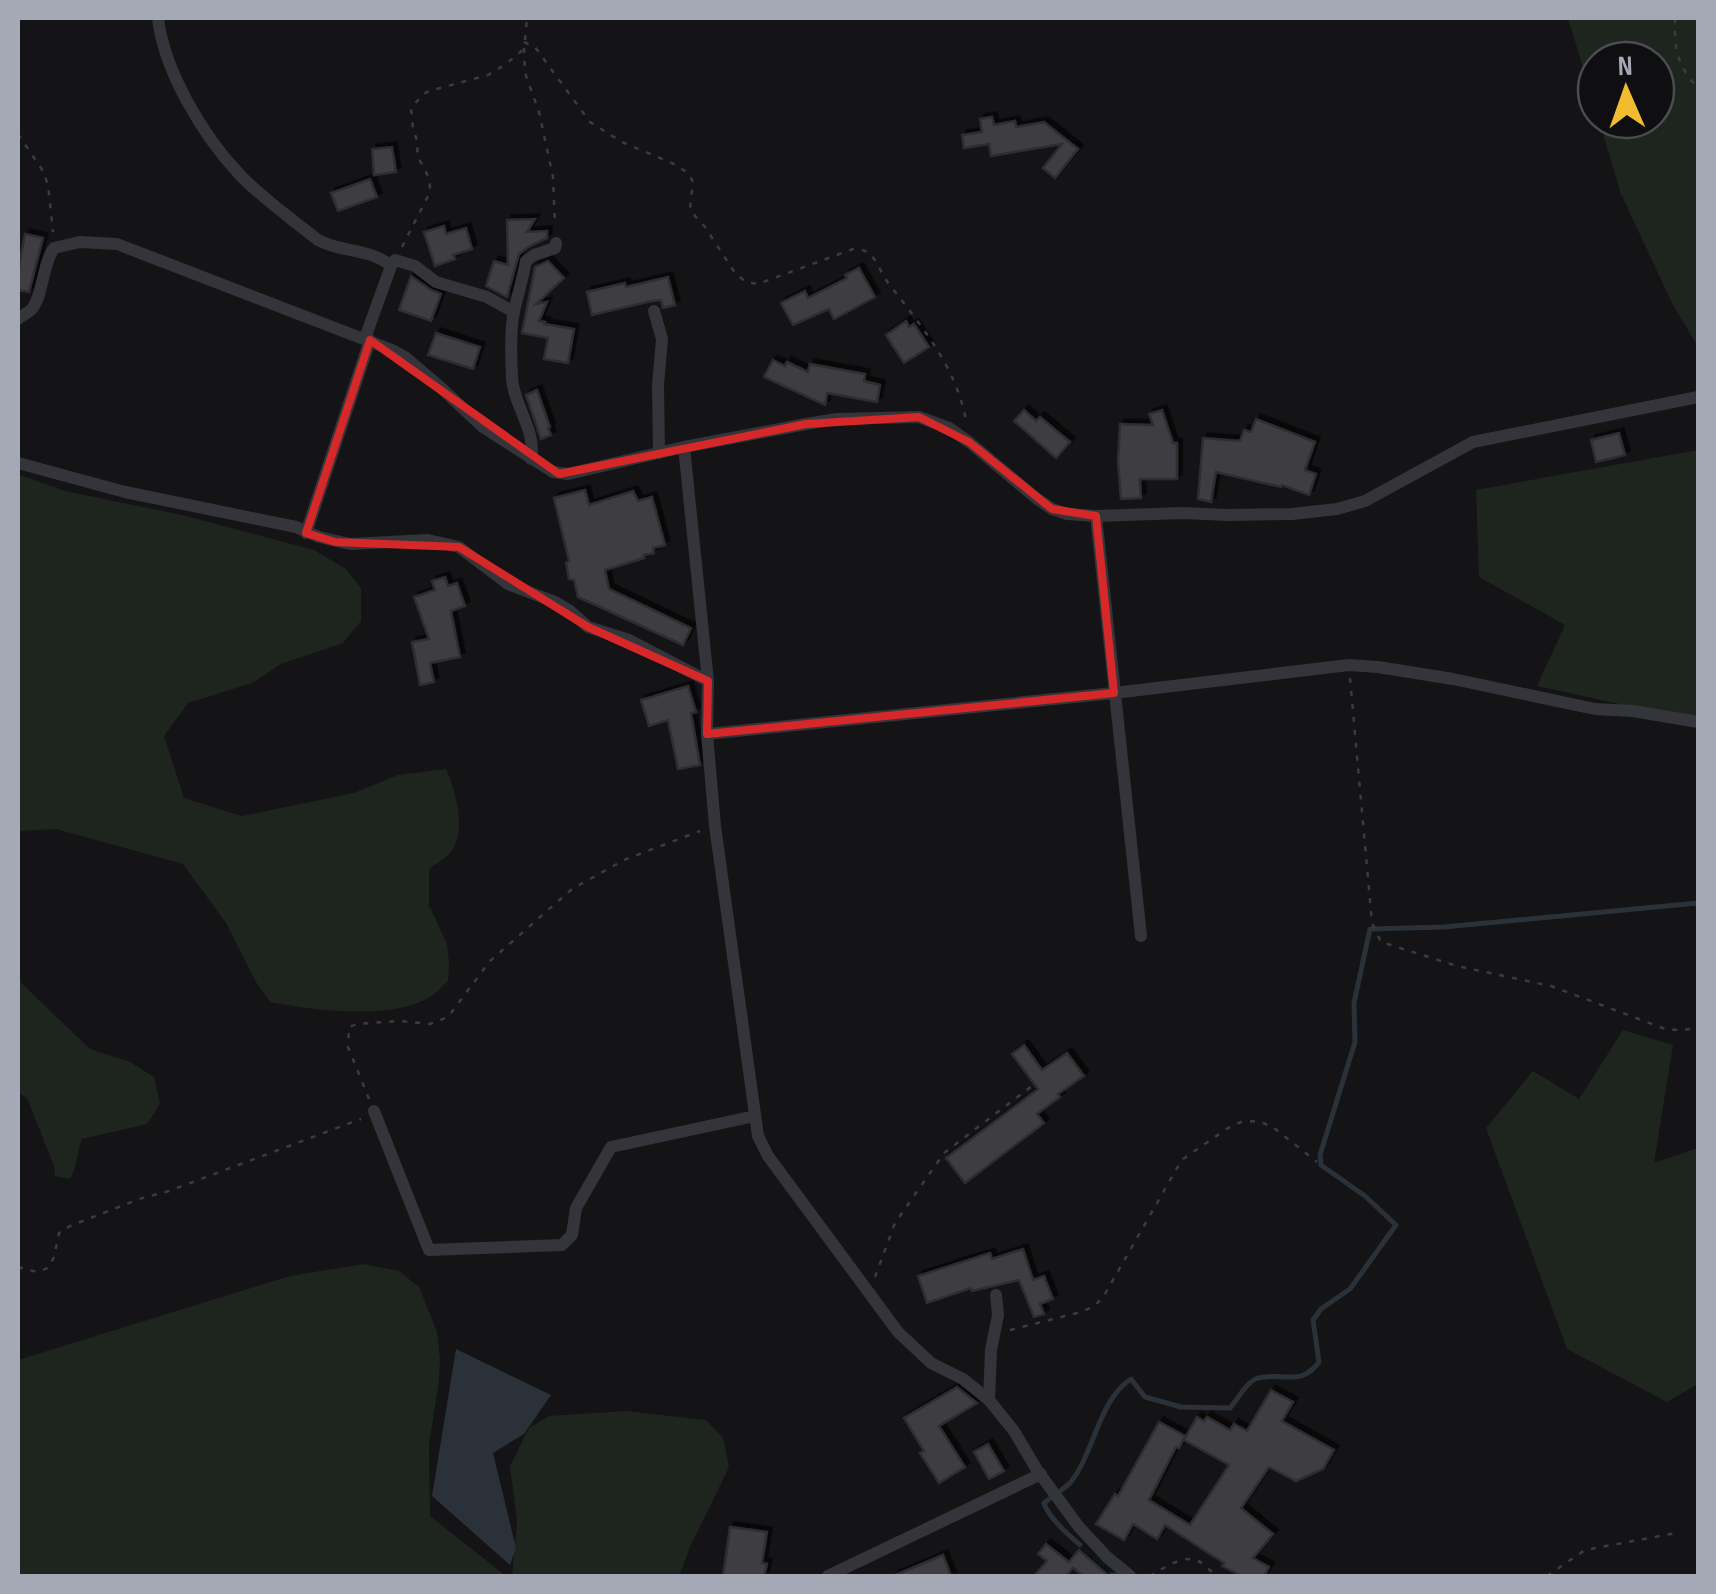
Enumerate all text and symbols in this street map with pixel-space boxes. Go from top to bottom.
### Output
north arrow [1576,40,1676,140]
text: N [1617,50,1633,83]

